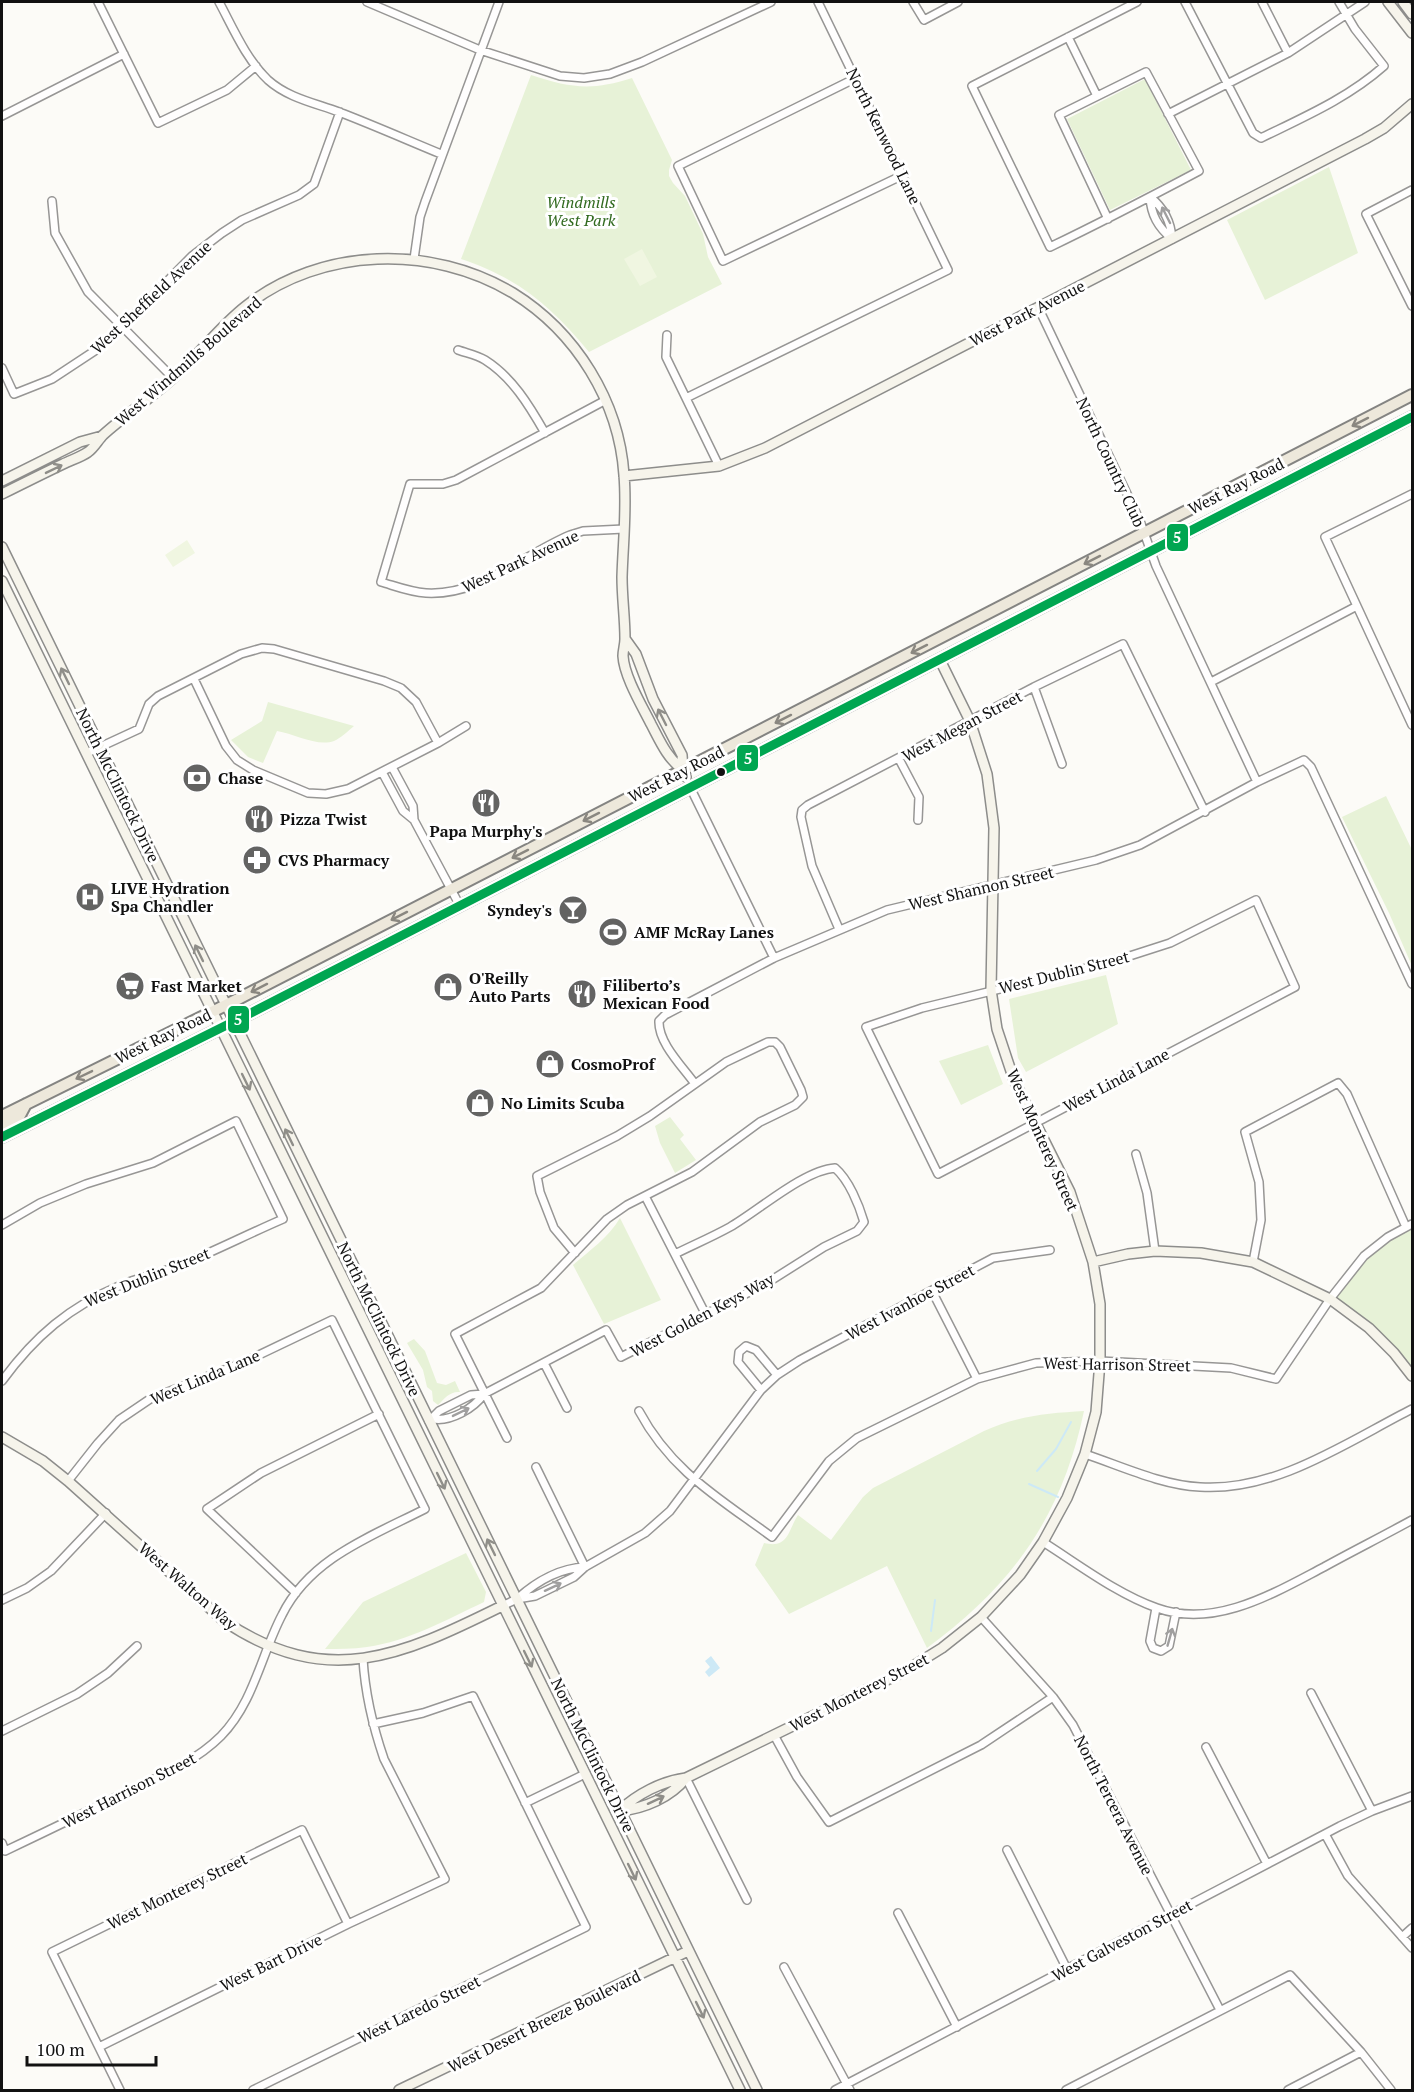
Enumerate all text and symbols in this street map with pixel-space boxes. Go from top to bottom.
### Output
street label: North Kenwood Lane [841,64,927,208]
park label: Windmills West Park [546,191,616,231]
one-way arrow [1160,207,1171,225]
street label: West Sheffield Avenue [86,235,216,359]
street label: West Park Avenue [966,274,1088,352]
street label: West Windmills Boulevard [110,291,266,431]
street label: North Country Club [1071,394,1151,531]
one-way arrow [1352,417,1370,428]
street label: West Ray Road [1184,452,1288,520]
one-way arrow [45,462,63,474]
line badge: 5 [1166,523,1189,552]
street label: West Park Avenue [458,524,582,598]
text: 5 [1172,526,1182,548]
one-way arrow [1084,555,1102,566]
one-way arrow [911,643,928,655]
one-way arrow [58,667,70,685]
street label: West Megan Street [898,685,1026,767]
street label: North McClintock Drive [71,704,165,866]
one-way arrow [656,708,667,726]
one-way arrow [775,713,793,725]
street label: West Ray Road [624,740,728,808]
line badge: 5 [736,744,759,772]
text: 5 [743,747,753,769]
bank icon: Chase [181,762,213,794]
unlabelled marker [715,766,727,778]
place label: Chase [218,767,264,789]
restaurant icon: Papa Murphy's [470,787,502,819]
restaurant icon: Pizza Twist [243,803,275,835]
place label: Pizza Twist [280,808,368,830]
one-way arrow [583,812,601,823]
place label: Papa Murphy's [429,820,543,842]
pharmacy icon: CVS Pharmacy [241,844,273,876]
one-way arrow [512,848,529,860]
place label: CVS Pharmacy [278,849,390,871]
street label: West Shannon Street [906,861,1056,915]
place label: LIVE Hydration Spa Chandler [111,877,230,917]
hospital icon: LIVE Hydration Spa Chandler [74,881,106,913]
bar icon: Syndey's [557,894,589,926]
place label: Syndey's [487,899,552,921]
one-way arrow [391,911,409,922]
sports icon: AMF McRay Lanes [597,916,629,948]
place label: AMF McRay Lanes [634,921,774,943]
one-way arrow [193,944,205,962]
street label: West Dublin Street [996,945,1132,999]
place label: O'Reilly Auto Parts [469,967,550,1007]
supermarket icon: Fast Market [114,970,146,1002]
shop icon: O'Reilly Auto Parts [432,971,464,1003]
place label: Filiberto’s Mexican Food [603,974,710,1014]
place label: Fast Market [151,975,242,997]
restaurant icon: Filiberto’s Mexican Food [566,978,598,1010]
one-way arrow [251,982,269,994]
street label: West Ray Road [111,1003,215,1069]
line badge: 5 [227,1005,250,1034]
text: 5 [233,1008,243,1030]
street label: West Linda Lane [1059,1043,1173,1117]
shop icon: CosmoProf [534,1048,566,1080]
place label: CosmoProf [571,1053,657,1075]
street label: West Monterey Street [1002,1065,1084,1215]
one-way arrow [75,1070,93,1081]
one-way arrow [240,1072,252,1090]
shop icon: No Limits Scuba [464,1087,496,1119]
place label: No Limits Scuba [501,1092,625,1114]
one-way arrow [283,1128,295,1146]
street label: North McClintock Drive [332,1238,426,1400]
street label: West Dublin Street [81,1242,213,1312]
street label: West Ivanhoe Street [842,1259,978,1345]
street label: West Golden Keys Way [626,1267,779,1362]
street label: West Linda Lane [147,1344,263,1410]
street label: West Harrison Street [1043,1352,1191,1376]
one-way arrow [452,1405,470,1417]
one-way arrow [435,1472,447,1490]
street label: West Walton Way [134,1537,243,1635]
one-way arrow [484,1538,496,1556]
one-way arrow [543,1581,561,1593]
one-way arrow [1165,1628,1176,1647]
street label: West Monterey Street [786,1647,932,1737]
one-way arrow [522,1649,534,1667]
street label: North McClintock Drive [546,1674,640,1836]
street label: North Tercera Avenue [1069,1731,1159,1879]
street label: West Harrison Street [58,1747,200,1833]
one-way arrow [646,1793,664,1805]
street label: West Monterey Street [103,1847,251,1935]
one-way arrow [627,1862,638,1880]
street label: West Galveston Street [1048,1894,1196,1986]
street label: West Bart Drive [216,1928,326,1996]
street label: West Desert Breeze Boulevard [444,1965,644,2077]
street label: West Laredo Street [354,1970,484,2048]
one-way arrow [694,2001,706,2019]
scale bar [27,2029,156,2067]
text: 100 m [36,2037,85,2061]

